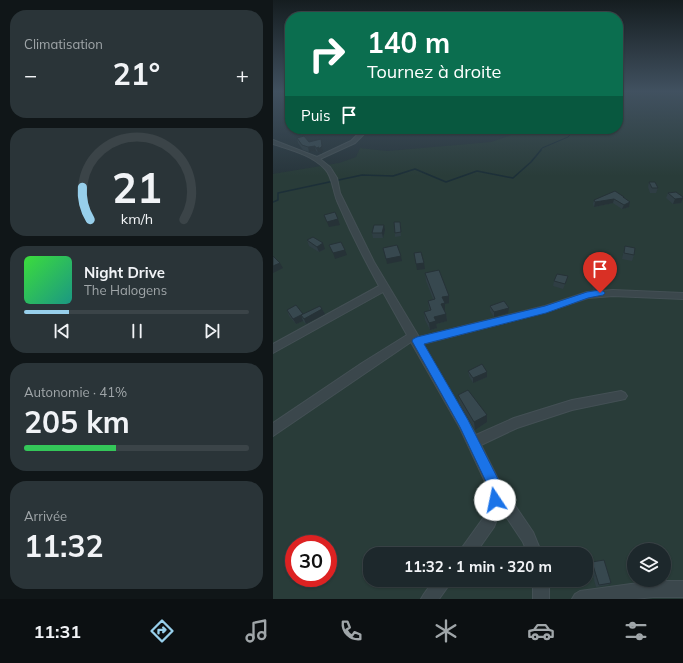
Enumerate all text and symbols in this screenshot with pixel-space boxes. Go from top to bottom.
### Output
text: 140 m [367,25,450,60]
icon: right [301,28,353,80]
text: Climatisation [24,36,103,52]
text: 21° [113,55,160,93]
text: Tournez à droite [367,60,501,83]
text: − [24,61,37,89]
text: + [236,61,249,89]
icon: arrive [338,104,360,126]
text: Puis [301,106,330,125]
text: 21 [112,160,161,212]
text: km/h [120,209,153,227]
pin [583,252,617,293]
icon: arrive [589,258,611,280]
text: Night Drive [84,263,165,282]
text: The Halogens [84,282,167,298]
icon: previous [51,320,73,342]
icon: pause [126,320,148,342]
icon: next [201,320,223,342]
text: Autonomie · 41% [24,384,127,400]
text: 205 km [24,403,130,441]
position arrow [474,479,516,521]
text: Arrivée [24,508,67,524]
text: 11:32 [24,527,103,565]
speed limit sign: 30 [285,535,337,587]
map controls [627,543,671,587]
button: layers [627,543,671,587]
text: 11:32 · 1 min · 320 m [404,557,552,576]
icon: directions [148,617,176,645]
icon: music [243,617,271,645]
icon: phone [337,617,365,645]
icon: climate [432,617,460,645]
icon: car [527,617,555,645]
icon: filters [622,617,650,645]
text: 11:31 [33,620,81,643]

